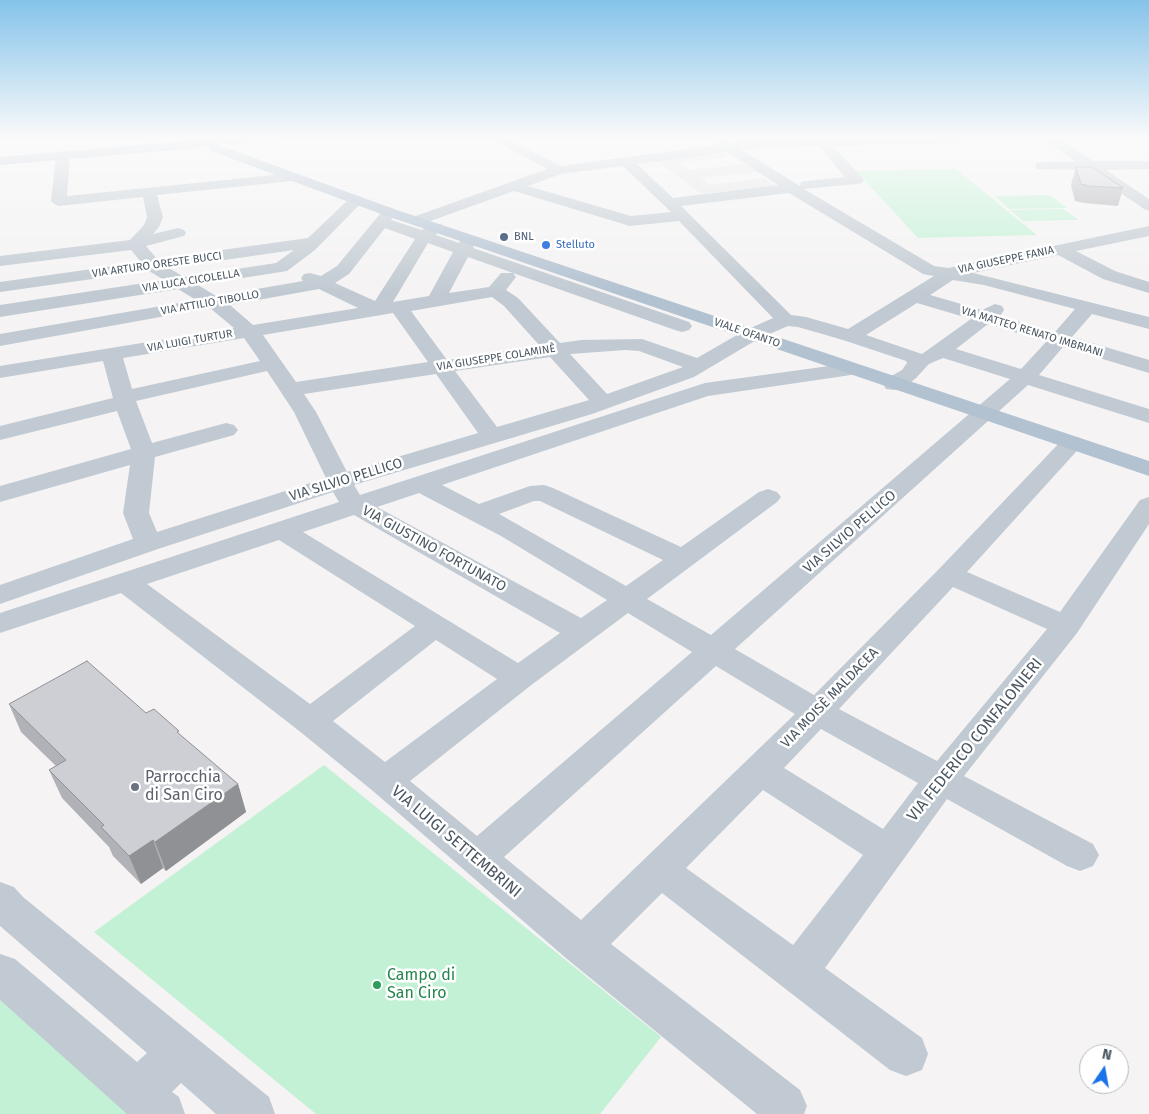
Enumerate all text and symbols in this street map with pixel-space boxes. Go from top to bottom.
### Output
place label: BNL [514,230,534,244]
marker: BNL [498,231,510,243]
place label: Stelluto [556,238,595,252]
marker: Stelluto [540,239,552,251]
street label: VIA GIUSEPPE FANIA [957,243,1055,277]
street label: VIA ARTURO ORESTE BUCCI [91,249,223,281]
street label: VIA LUCA CICOLELLA [142,267,240,295]
street label: VIA ATTILIO TIBOLLO [160,288,260,318]
street label: VIA MATTEO RENATO IMBRIANI [959,304,1105,360]
street label: VIALE OFANTO [712,316,782,350]
street label: VIA LUIGI TURTUR [146,327,234,355]
street label: VIA GIUSEPPE COLAMINÈ [436,342,556,374]
street label: VIA SILVIO PELLICO [287,455,405,505]
street label: VIA SILVIO PELLICO [800,487,900,577]
street label: VIA GIUSTINO FORTUNATO [359,502,509,596]
street label: VIA MOISÈ MALDACEA [778,644,882,752]
street label: VIA FEDERICO CONFALONIERI [903,655,1047,825]
place label: Parrocchia di San Ciro [145,768,223,806]
marker: Parrocchia di San Ciro [129,781,141,793]
street label: VIA LUIGI SETTEMBRINI [387,782,525,902]
place label: Campo di San Ciro [387,966,455,1004]
marker: Campo di San Ciro [371,979,383,991]
north arrow [1079,1044,1129,1094]
text: N [1101,1046,1113,1064]

